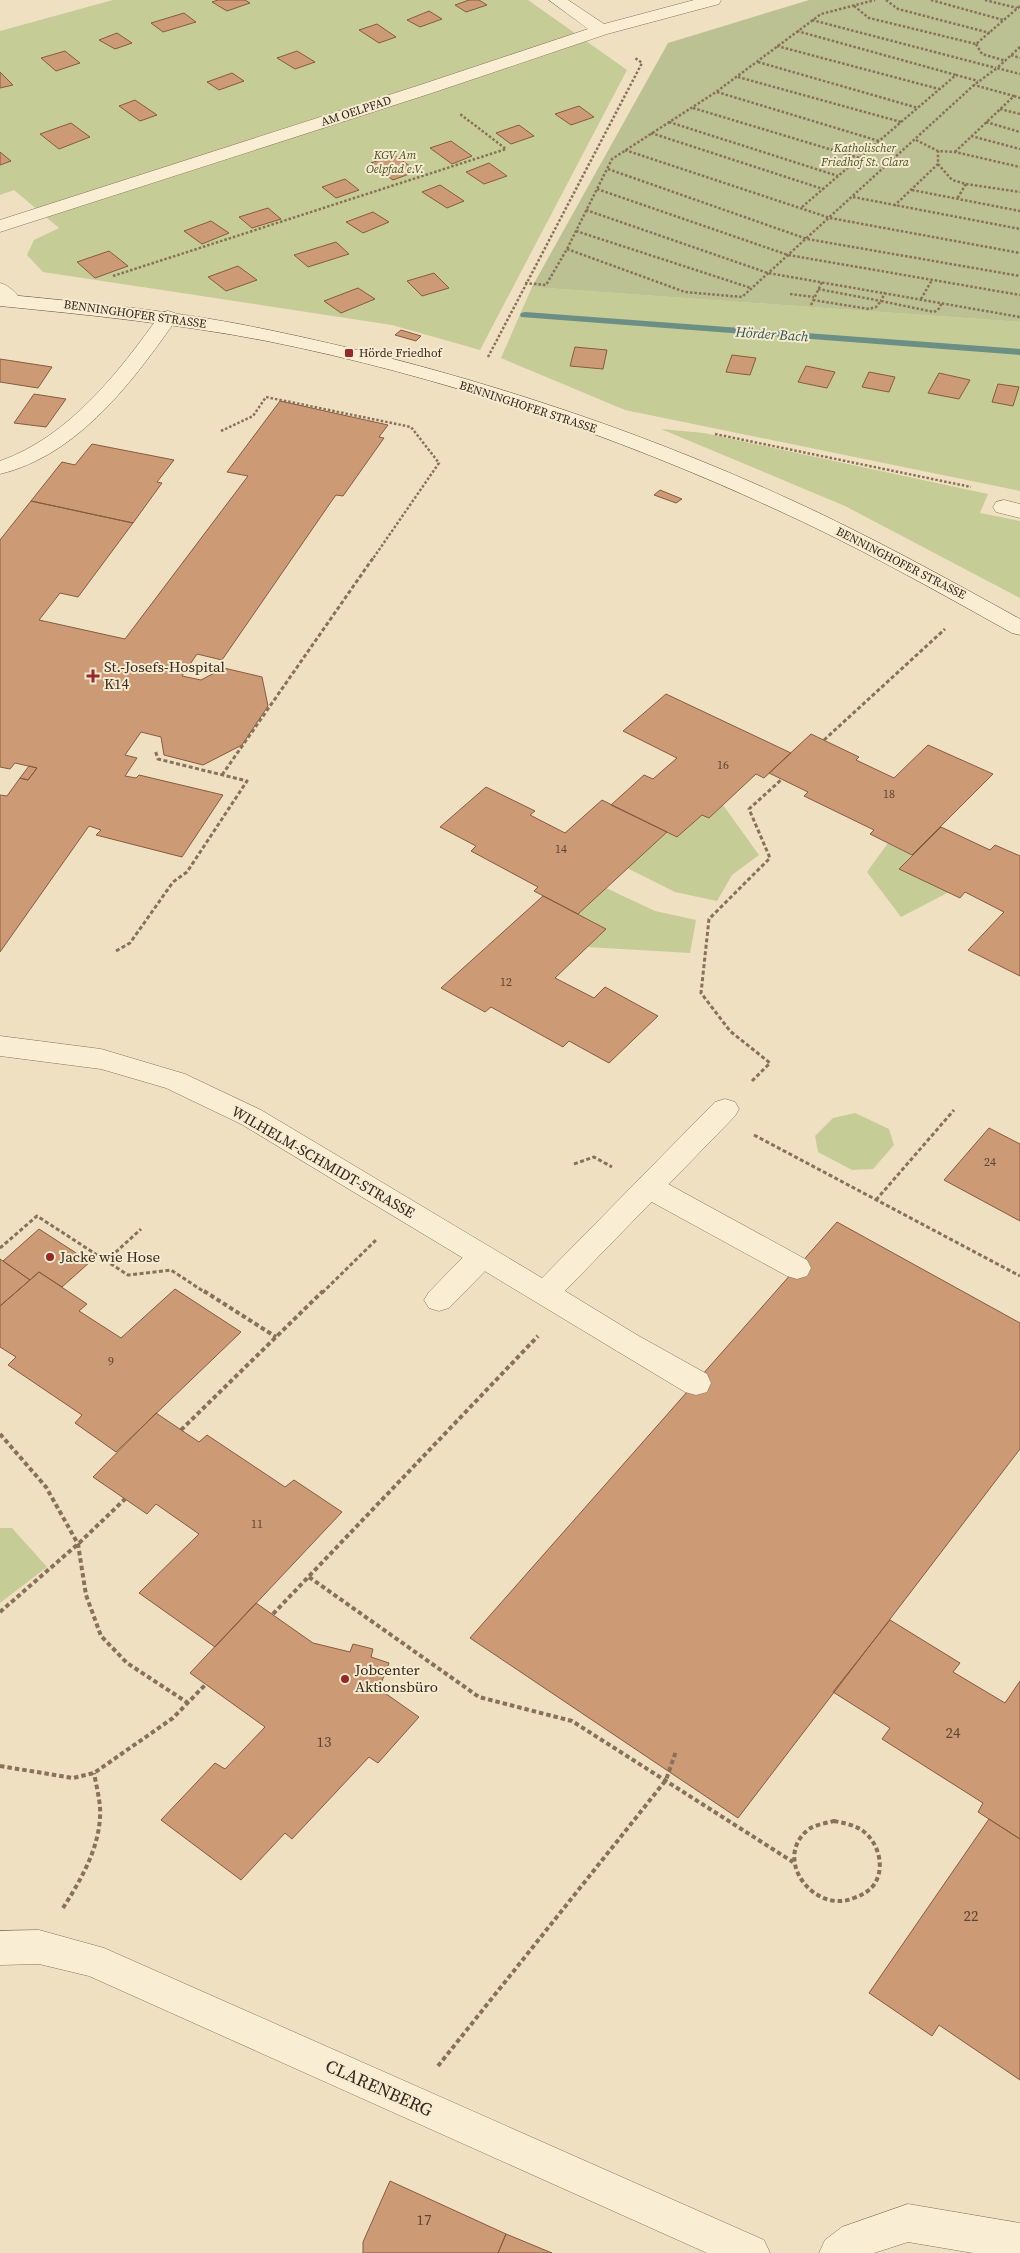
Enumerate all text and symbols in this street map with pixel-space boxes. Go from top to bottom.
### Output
street label: AM OELPFAD [319,92,393,130]
park label: Katholischer Friedhof St. Clara [820,140,910,170]
park label: KGV Am Oelpfad e.V. [366,147,424,177]
street label: BENNINGHOFER STRASSE [63,296,207,332]
water label: Hörder Bach [734,321,809,347]
place label: Hörde Friedhof [359,345,444,361]
marker: Hörde Friedhof [343,347,355,359]
street label: BENNINGHOFER STRASSE [457,377,599,437]
street label: BENNINGHOFER STRASSE [833,523,969,603]
place label: St.-Josefs-Hospital K14 [104,656,226,694]
marker: St.-Josefs-Hospital K14 [86,669,100,683]
house number: 16 [717,757,729,773]
house number: 18 [883,786,895,802]
house number: 14 [555,841,567,857]
house number: 12 [500,974,512,990]
street label: WILHELM-SCHMIDT-STRASSE [228,1100,419,1223]
house number: 24 [984,1154,996,1170]
place label: Jacke wie Hose [59,1246,160,1267]
marker: Jacke wie Hose [44,1251,56,1263]
house number: 9 [108,1353,114,1369]
house number: 11 [251,1516,263,1532]
place label: Jobcenter Aktionsbüro [354,1659,438,1697]
marker: Jobcenter Aktionsbüro [339,1673,351,1685]
house number: 24 [945,1722,961,1743]
house number: 13 [316,1731,332,1752]
house number: 22 [963,1905,979,1926]
street label: CLARENBERG [322,2053,437,2122]
house number: 17 [416,2209,432,2230]

